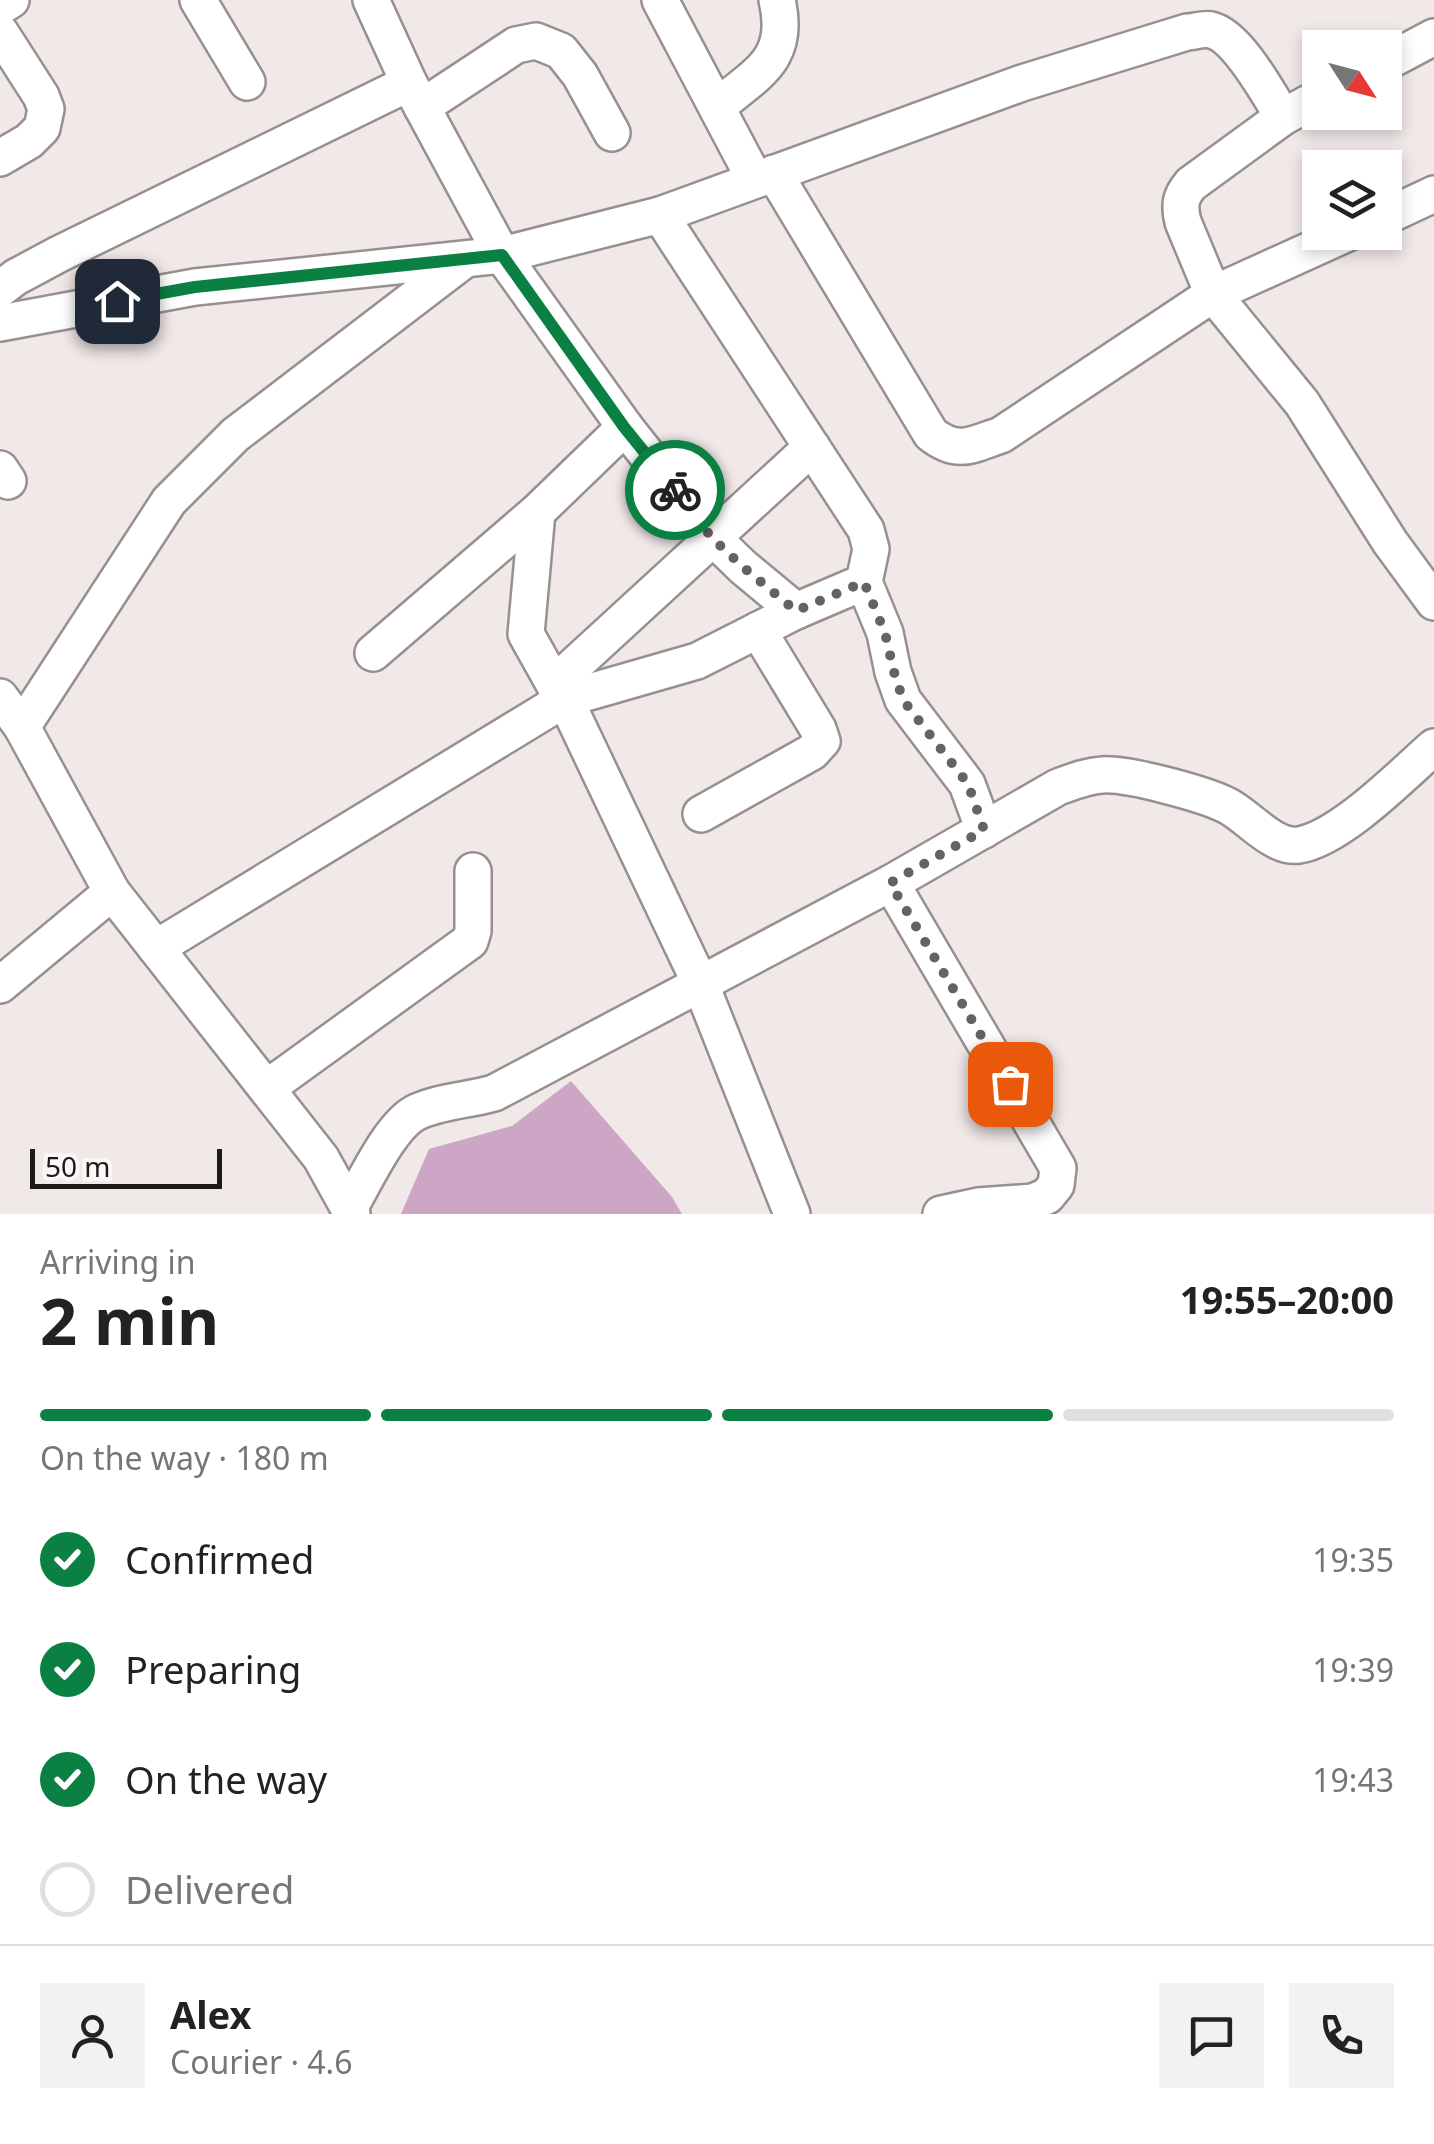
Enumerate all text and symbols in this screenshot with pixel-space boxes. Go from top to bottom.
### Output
north arrow [1302,30,1402,130]
map controls [1302,30,1402,250]
button: layers [1302,150,1402,250]
pin [75,259,160,344]
icon: home [90,274,145,329]
courier [625,440,725,540]
icon: bike [648,463,703,518]
pin [968,1042,1053,1127]
icon: bag [983,1057,1038,1112]
scale bar [30,1144,222,1188]
text: 50 m [45,1147,111,1185]
text: Arriving in [40,1240,195,1283]
text: 19:55–20:00 [1180,1273,1394,1325]
text: 2 min [40,1276,219,1364]
text: On the way · 180 m [40,1436,329,1479]
icon: check [40,1532,95,1587]
text: Confirmed [125,1533,314,1585]
text: 19:35 [1312,1538,1394,1581]
icon: check [40,1642,95,1697]
text: Preparing [125,1643,301,1695]
text: 19:39 [1312,1648,1394,1691]
icon: check [40,1752,95,1807]
text: On the way [125,1753,327,1805]
text: 19:43 [1312,1758,1394,1801]
text: Delivered [125,1863,294,1915]
button: person [40,1983,145,2088]
button: chat [1159,1983,1264,2088]
button: phone [1289,1983,1394,2088]
text: Alex [170,1988,252,2040]
text: Courier · 4.6 [170,2040,353,2083]

